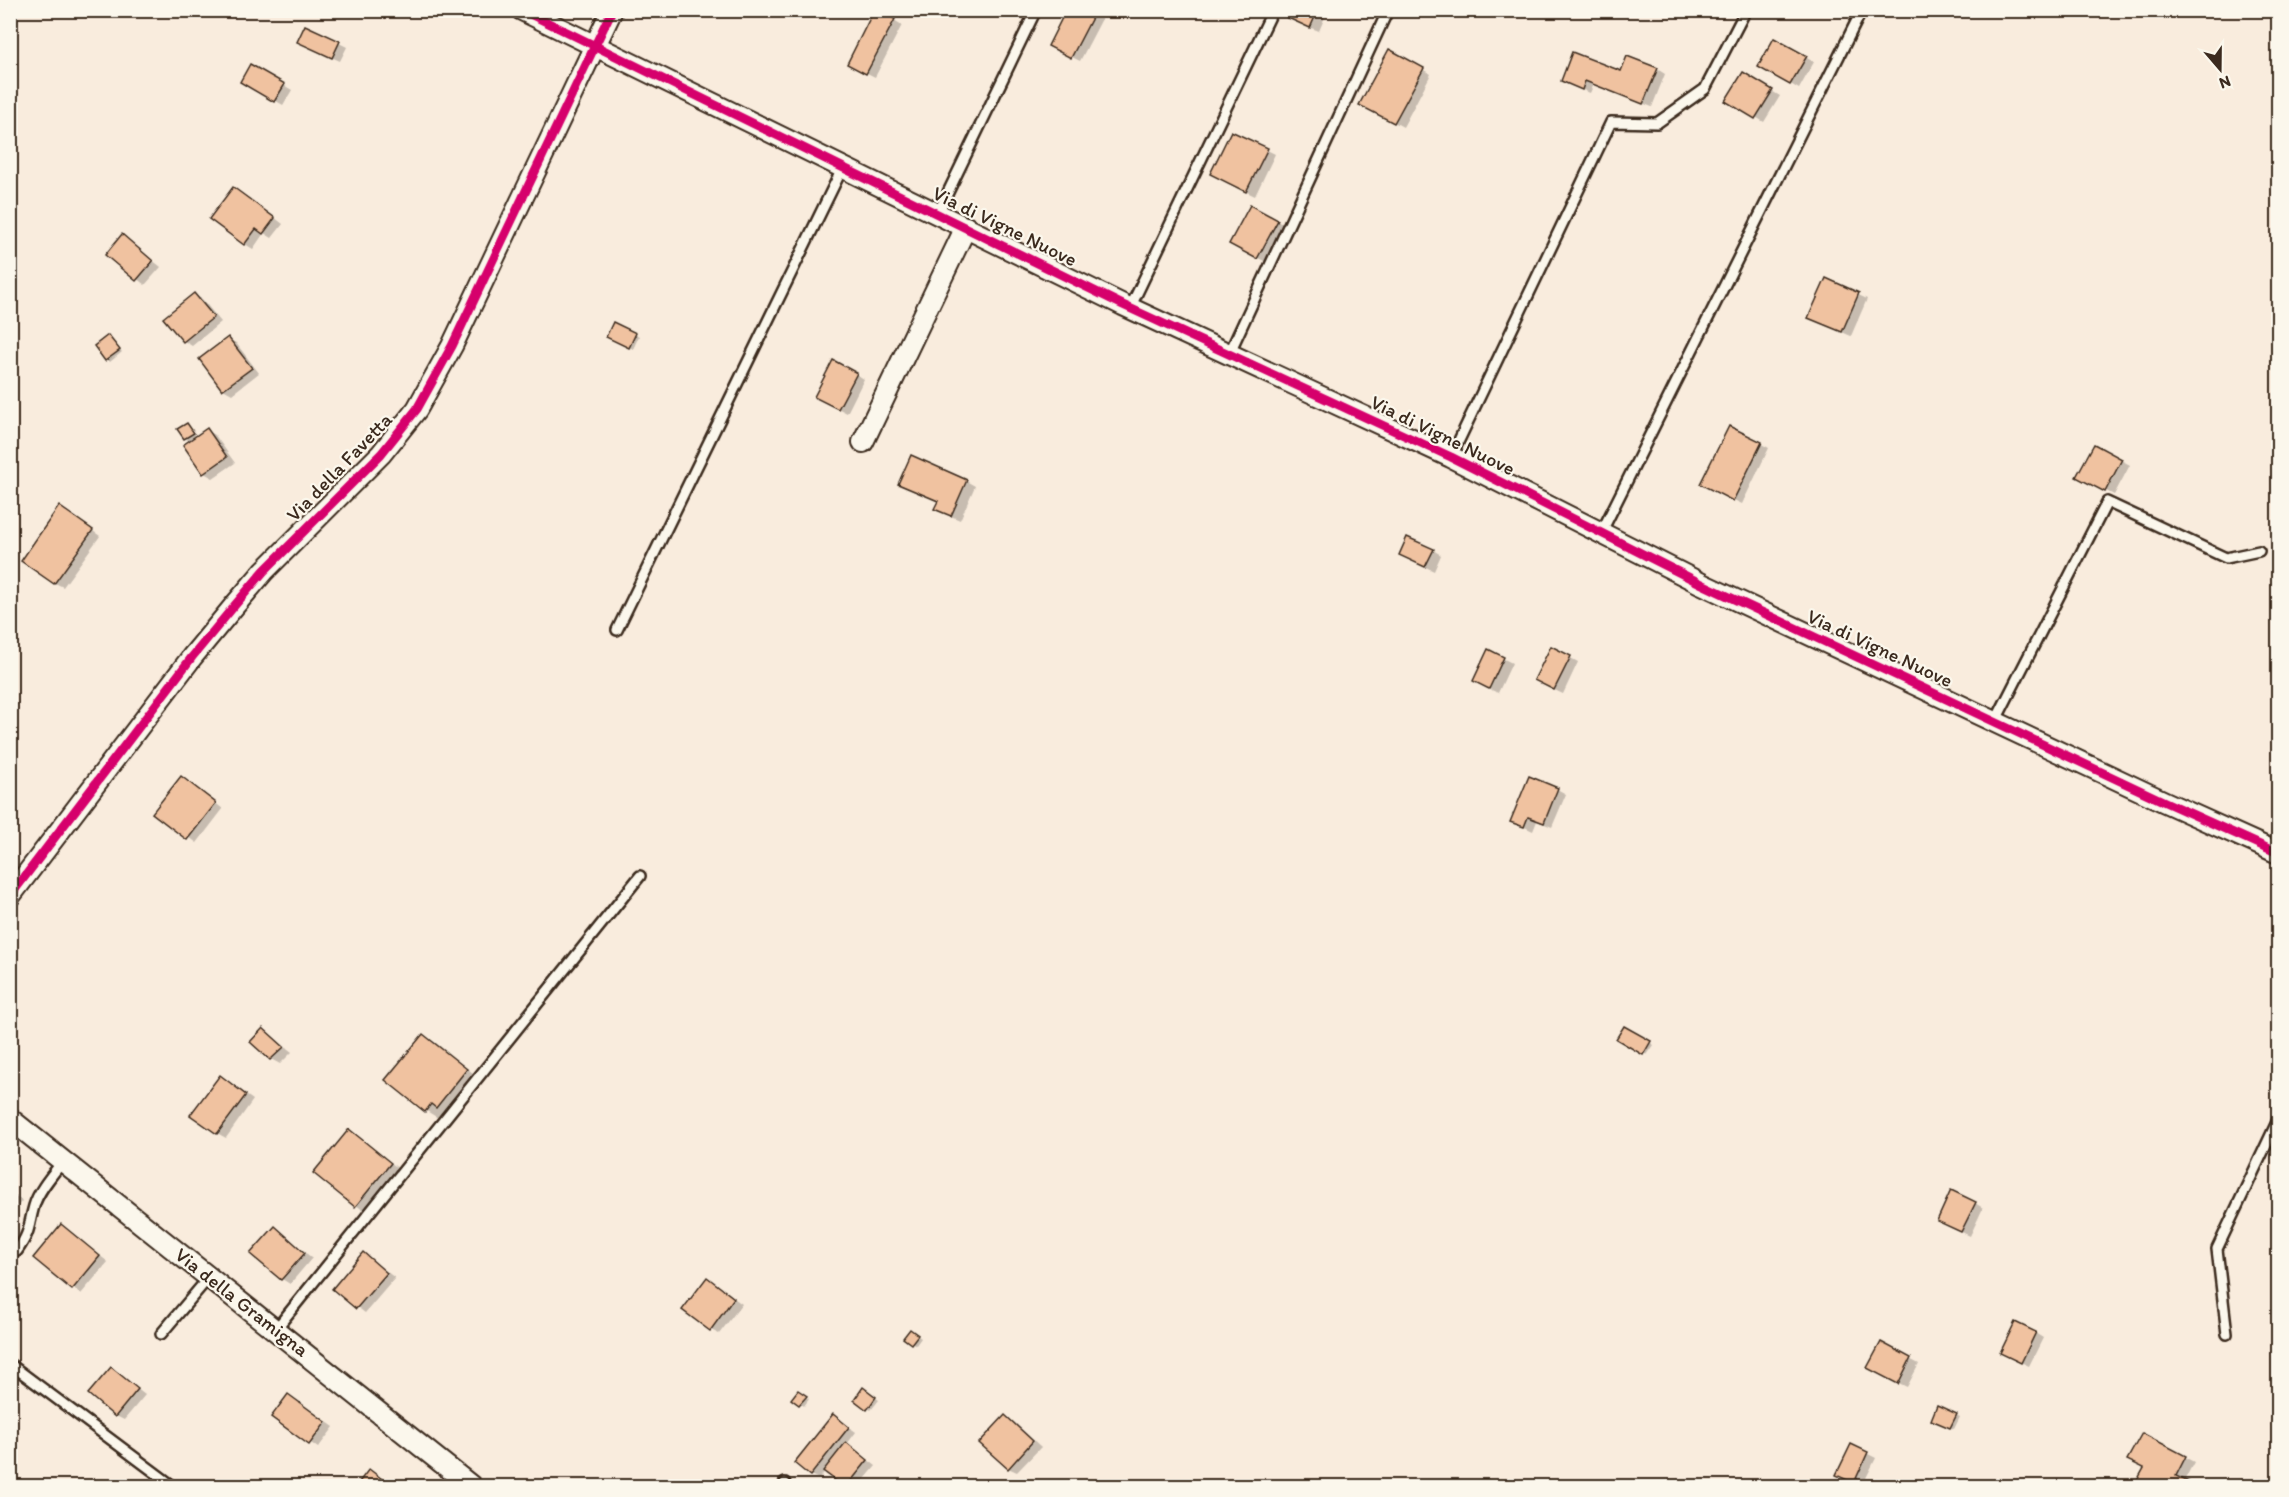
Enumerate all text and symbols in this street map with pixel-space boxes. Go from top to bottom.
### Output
north arrow [2190,39,2250,99]
text: N [2217,72,2233,93]
street label: Via di Vigne Nuove [929,181,1081,271]
street label: Via di Vigne Nuove [1367,390,1519,480]
street label: Via della Favetta [281,407,397,526]
street label: Via di Vigne Nuove [1803,604,1957,692]
street label: Via della Gramigna [170,1242,314,1362]

